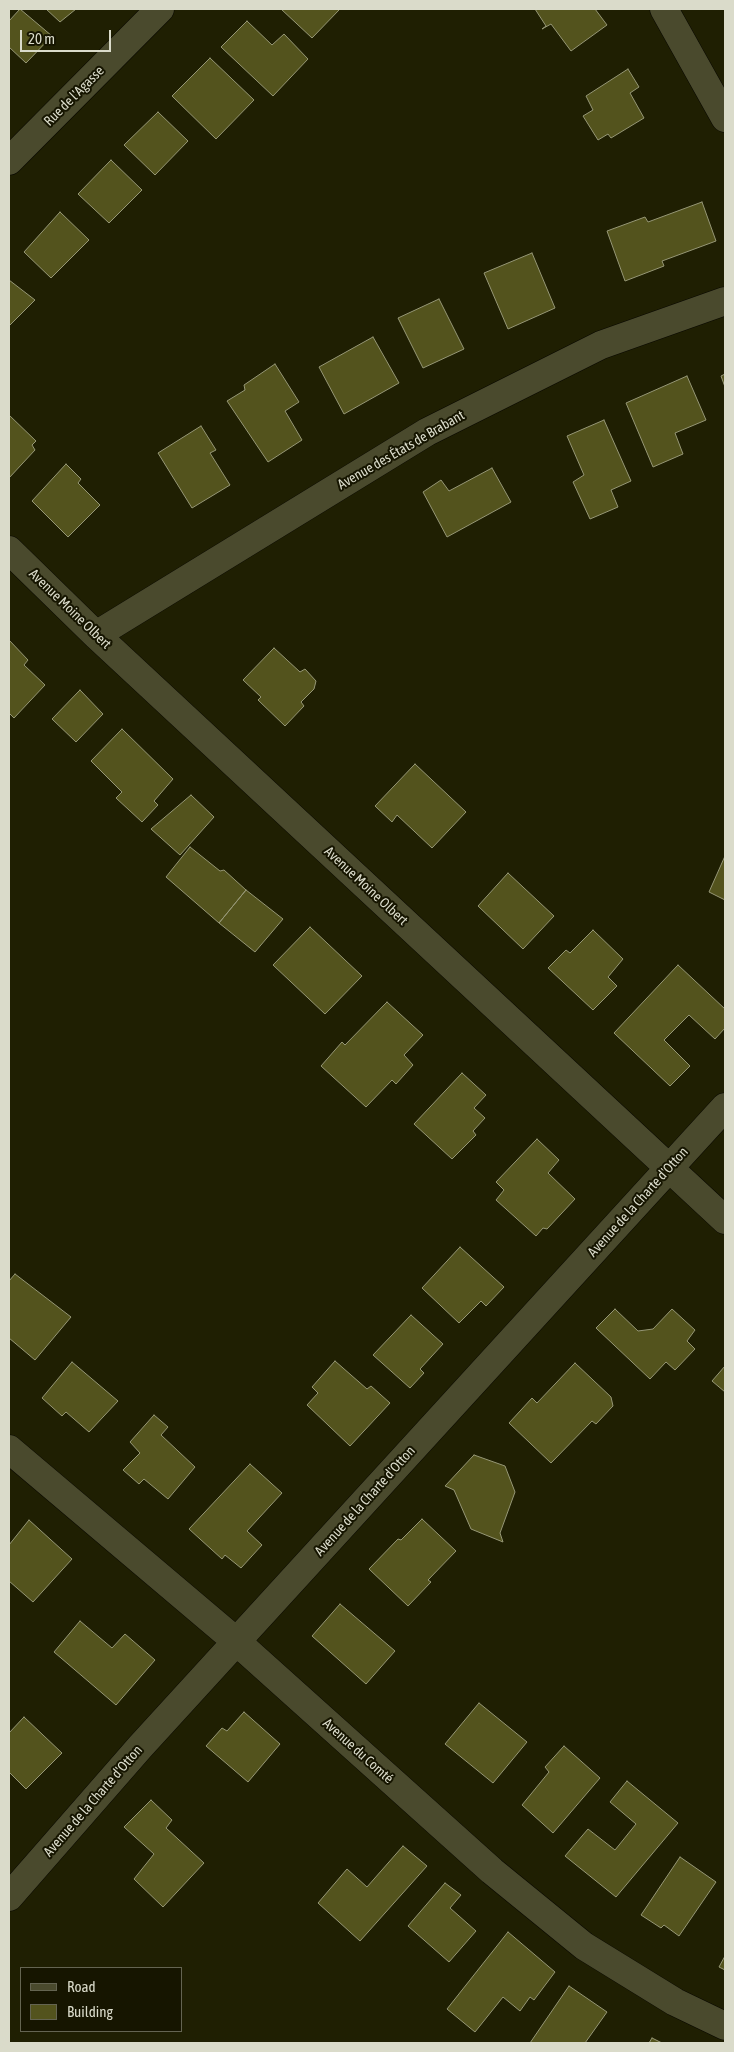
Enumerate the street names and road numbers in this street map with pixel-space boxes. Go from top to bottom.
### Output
street label: Rue de l'Agasse [40,62,108,130]
street label: Avenue des États de Brabant [335,407,467,493]
street label: Avenue Moine Olbert [25,566,115,652]
street label: Avenue Moine Olbert [321,843,411,929]
street label: Avenue de la Charte d'Otton [584,1144,692,1260]
street label: Avenue de la Charte d'Otton [311,1443,419,1559]
street label: Avenue du Comté [319,1715,397,1787]
street label: Avenue de la Charte d'Otton [40,1742,146,1860]

